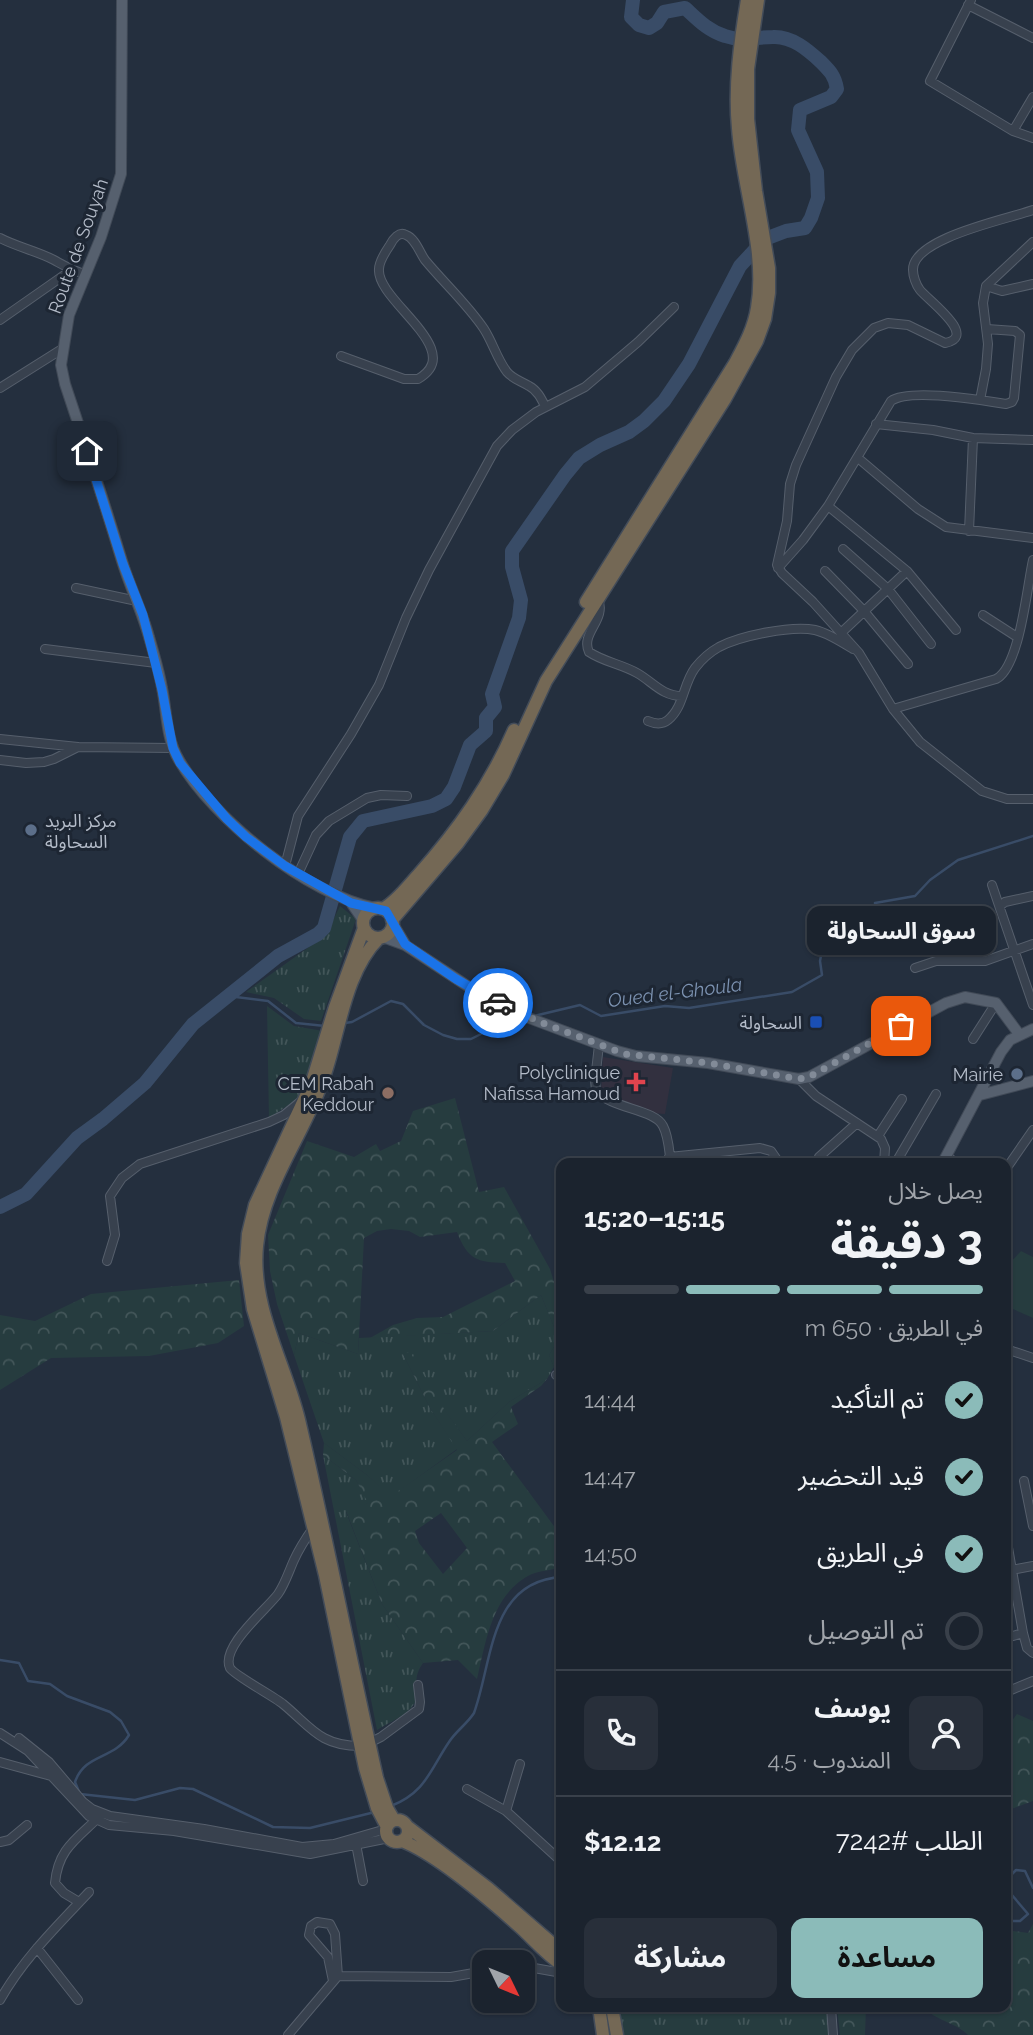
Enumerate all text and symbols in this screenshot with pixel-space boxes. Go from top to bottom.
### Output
street label: Route de Souyah [44,176,112,316]
pin [57,421,117,481]
icon: home [68,432,106,470]
place label: مركز البريد السحاولة [45,810,117,852]
marker: مركز البريد السحاولة [23,822,39,838]
callout: سوق السحاولة [806,907,996,956]
text: سوق السحاولة [827,917,976,944]
courier [463,968,533,1038]
water label: Oued el-Ghoula [607,973,743,1011]
icon: car [479,984,517,1022]
pin [871,996,931,1056]
icon: bag [882,1007,920,1045]
place label: السحاولة [740,1012,802,1033]
marker: السحاولة [808,1014,824,1030]
place label: Polyclinique Nafissa Hamoud [483,1062,620,1104]
place label: Mairie [953,1064,1003,1085]
marker: Mairie [1009,1066,1025,1082]
marker: Polyclinique Nafissa Hamoud [626,1072,646,1092]
place label: CEM Rabah Keddour [277,1073,375,1115]
marker: CEM Rabah Keddour [380,1085,396,1101]
text: يصل خلال [888,1177,983,1204]
text: 15:15–15:20 [584,1203,725,1233]
text: 3 دقيقة [831,1215,983,1269]
text: في الطريق · 650 m [805,1314,983,1341]
icon: check [945,1381,983,1419]
text: تم التأكيد [831,1384,924,1414]
text: 14:44 [584,1386,636,1413]
icon: check [945,1458,983,1496]
text: قيد التحضير [798,1461,924,1491]
text: 14:47 [584,1463,635,1490]
icon: check [945,1535,983,1573]
text: في الطريق [817,1538,924,1568]
text: 14:50 [584,1540,637,1567]
text: تم التوصيل [808,1615,924,1645]
text: يوسف [814,1693,891,1723]
button: phone [584,1696,658,1770]
button: person [909,1696,983,1770]
text: المندوب · 4.5 [767,1746,891,1773]
text: الطلب #7242 [836,1826,983,1856]
text: $12.12 [584,1827,661,1857]
button: مشاركة [584,1918,777,1998]
button: مساعدة [791,1918,983,1998]
north arrow [472,1950,536,2012]
map controls [472,1950,535,2013]

